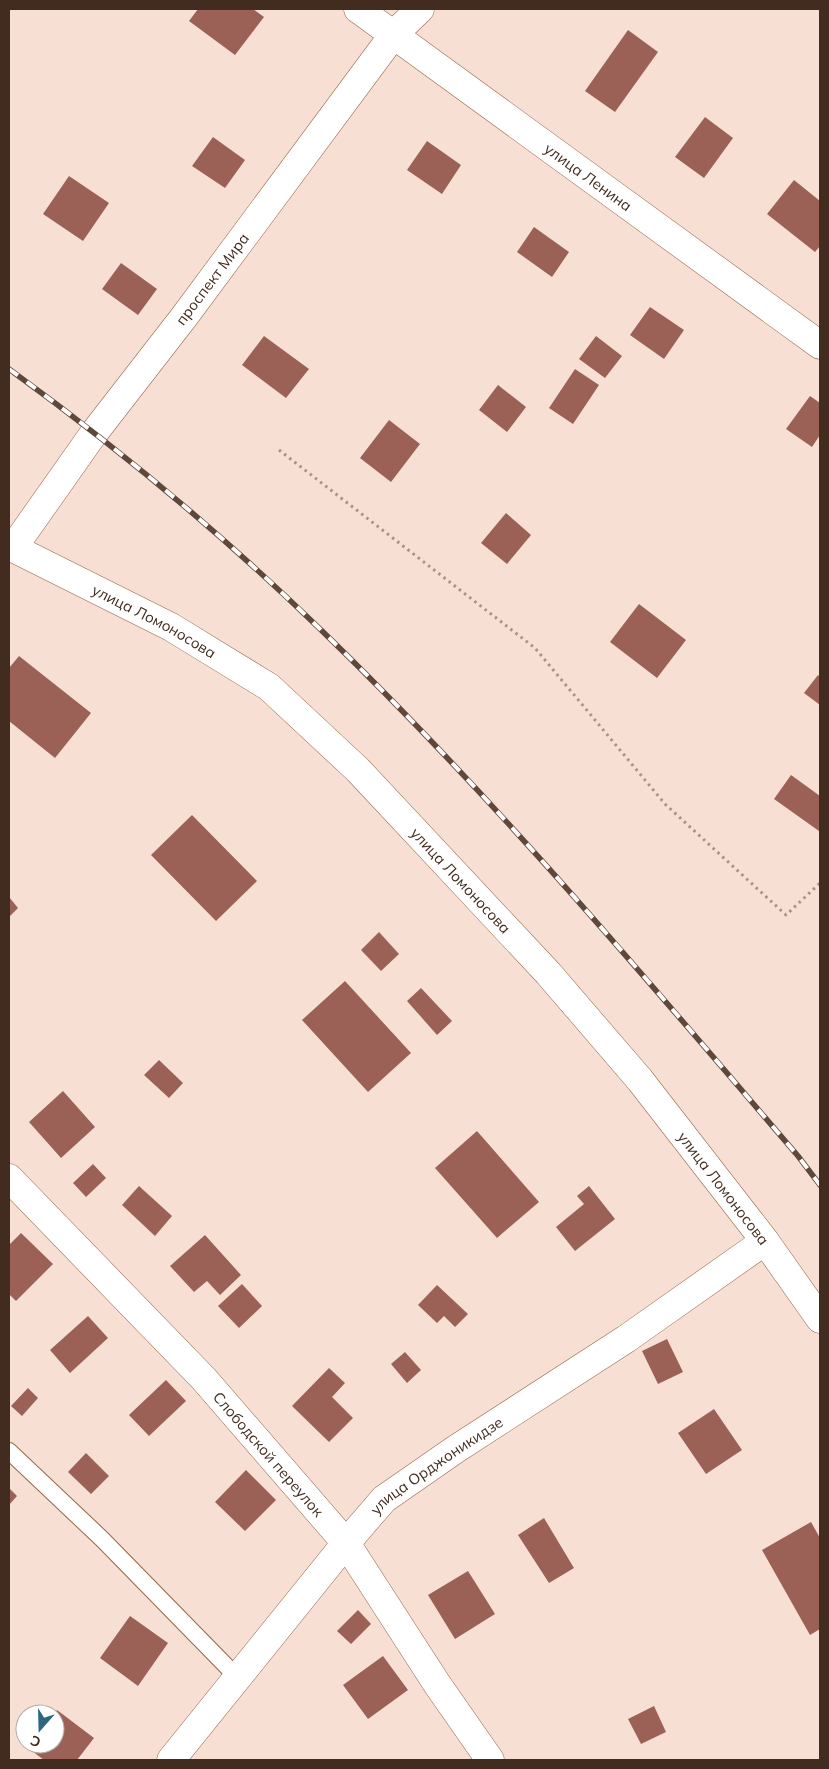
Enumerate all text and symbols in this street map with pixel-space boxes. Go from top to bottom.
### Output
street label: улица Ленина [541,139,636,215]
street label: проспект Мира [171,229,253,329]
street label: улица Ломоносова [89,580,220,662]
street label: улица Ломоносова [407,823,515,937]
street label: улица Ломоносова [674,1128,774,1248]
street label: Слободской переулок [209,1387,329,1521]
street label: улица Орджоникидзе [366,1412,506,1518]
north arrow [15,1704,65,1754]
text: С [28,1731,43,1751]

